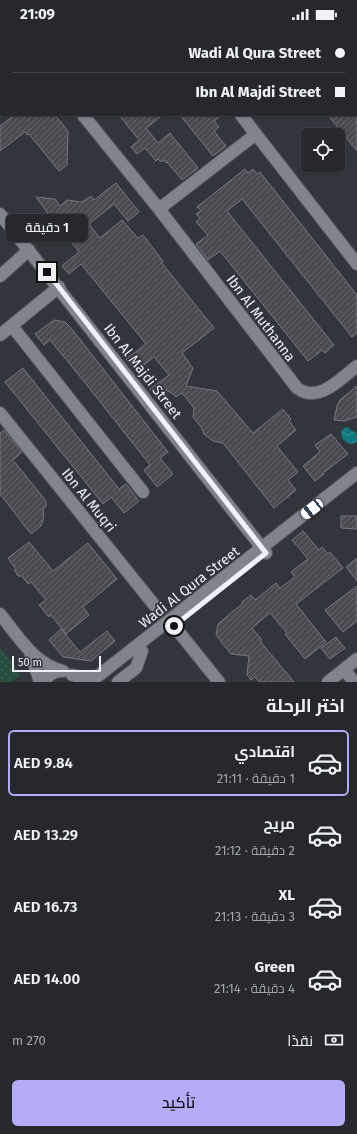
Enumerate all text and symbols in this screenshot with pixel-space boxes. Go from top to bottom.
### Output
text: 21:09 [20,5,55,23]
text: Wadi Al Qura Street [188,44,321,62]
text: Ibn Al Majdi Street [195,83,321,101]
map controls [301,128,345,172]
button: locate [301,128,345,172]
callout: 1 دقيقة [6,214,88,242]
text: 1 دقيقة [25,220,69,235]
route end [38,263,56,281]
street label: Ibn Al Muthanna [222,272,299,365]
street label: Ibn Al Majdi Street [100,320,186,423]
street label: Ibn Al Muqri [58,465,119,536]
car [299,497,325,521]
street label: Wadi Al Qura Street [136,542,244,632]
route start [165,617,183,635]
scale bar [12,654,101,673]
text: 50 m [18,656,42,669]
text: اختر الرحلة [266,695,345,717]
text: اقتصادي [235,743,295,761]
icon: car [307,745,343,781]
text: AED 9.84 [14,754,73,772]
text: 1 دقيقة · 21:11 [217,771,295,786]
text: مريح [263,815,295,833]
icon: car [307,817,343,853]
text: AED 13.29 [14,826,78,844]
text: 2 دقيقة · 21:12 [215,843,295,858]
text: XL [279,886,295,904]
icon: car [307,889,343,925]
text: AED 16.73 [14,898,77,916]
text: 3 دقيقة · 21:13 [215,909,295,924]
text: Green [255,958,295,976]
icon: car [307,961,343,997]
text: AED 14.00 [14,970,80,988]
text: 4 دقيقة · 21:14 [214,981,295,996]
icon: cash [323,1029,345,1051]
text: نقدًا [287,1032,313,1050]
text: 270 m [12,1033,46,1048]
button: تأكيد [12,1080,345,1126]

